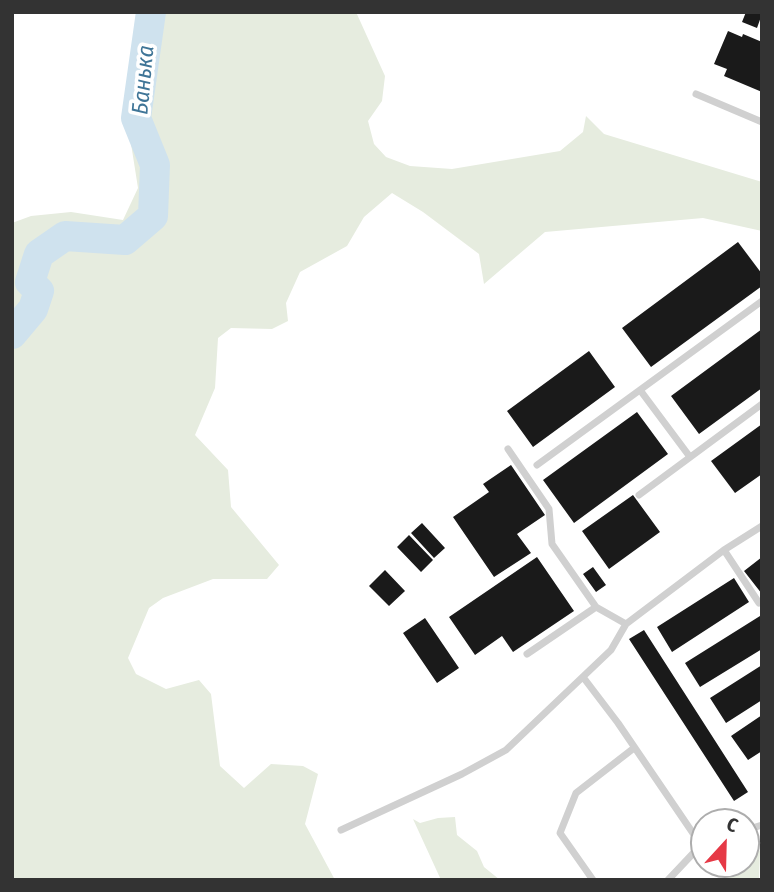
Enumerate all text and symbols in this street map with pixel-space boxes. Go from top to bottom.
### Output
water label: Банька [127,44,161,116]
north arrow [690,808,760,878]
text: С [723,812,741,837]

